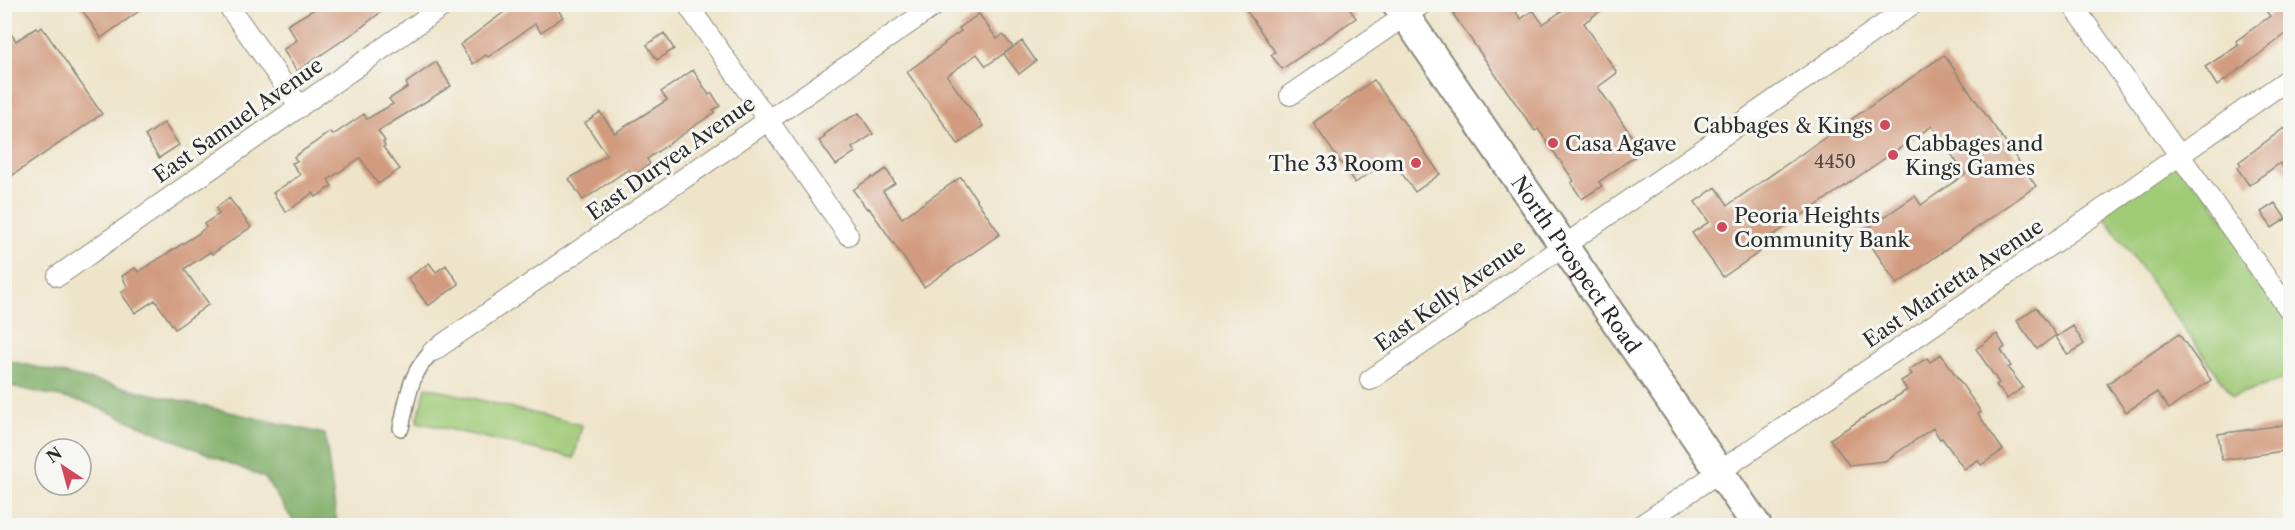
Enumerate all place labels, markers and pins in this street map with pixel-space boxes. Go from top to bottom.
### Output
place label: Cabbages & Kings [1693,113,1873,138]
marker: Cabbages & Kings [1878,118,1892,132]
place label: Casa Agave [1565,131,1677,156]
place label: Cabbages and Kings Games [1905,131,2043,180]
marker: Casa Agave [1546,136,1560,150]
marker: Cabbages and Kings Games [1886,148,1900,162]
place label: The 33 Room [1269,151,1404,176]
marker: The 33 Room [1409,156,1423,170]
place label: Peoria Heights Community Bank [1734,203,1911,252]
marker: Peoria Heights Community Bank [1715,220,1729,234]

